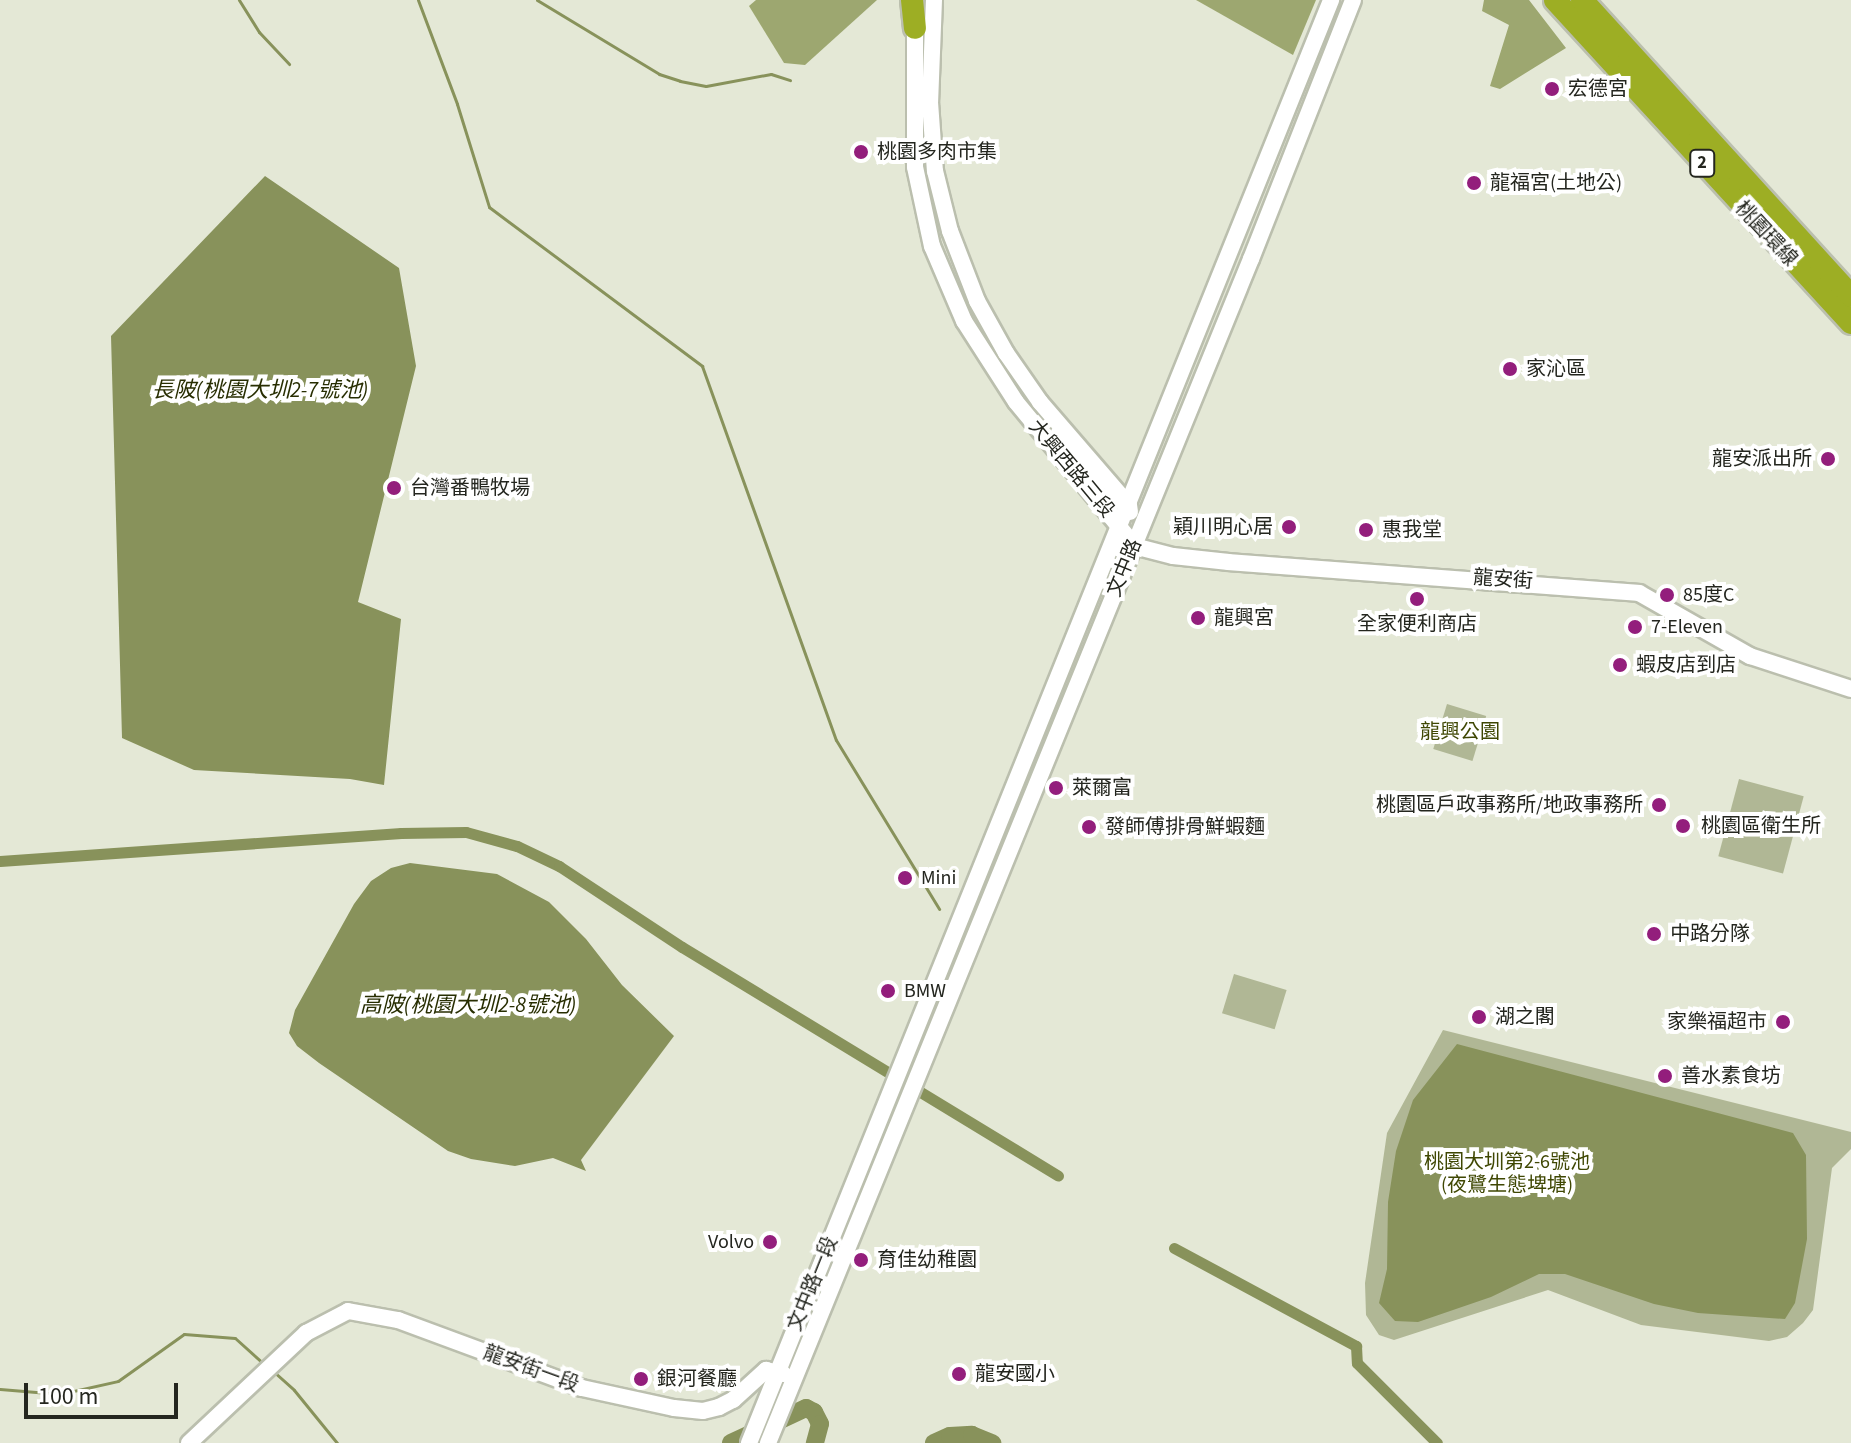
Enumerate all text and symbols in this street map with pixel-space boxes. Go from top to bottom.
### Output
place label: 宏德宮 [1568,77,1628,101]
marker: 宏德宮 [1543,80,1561,98]
place label: 桃園多肉市集 [877,140,997,164]
marker: 桃園多肉市集 [852,143,870,161]
road number: 2 [1688,149,1716,177]
place label: 龍福宮(土地公) [1490,171,1622,195]
marker: 龍福宮(土地公) [1465,174,1483,192]
street label: 桃園環線 [1730,197,1802,271]
place label: 家沁區 [1526,357,1586,381]
marker: 家沁區 [1501,360,1519,378]
water label: 長陂(桃園大圳2-7號池) [152,378,368,404]
street label: 大興西路三段 [1023,415,1119,523]
place label: 龍安派出所 [1712,447,1812,471]
marker: 龍安派出所 [1819,450,1837,468]
place label: 台灣番鴨牧場 [410,476,530,500]
marker: 台灣番鴨牧場 [385,479,403,497]
place label: 穎川明心居 [1173,515,1273,539]
marker: 穎川明心居 [1280,518,1298,536]
place label: 惠我堂 [1382,518,1442,542]
marker: 惠我堂 [1357,521,1375,539]
street label: 文中路 [1103,536,1147,600]
street label: 龍安街 [1472,566,1534,594]
place label: 85度C [1683,583,1734,607]
marker: 85度C [1658,586,1676,604]
marker: 全家便利商店 [1408,590,1426,608]
place label: 龍興宮 [1214,606,1274,630]
marker: 龍興宮 [1189,609,1207,627]
place label: 全家便利商店 [1357,612,1477,636]
place label: 7-Eleven [1651,615,1723,639]
marker: 7-Eleven [1626,618,1644,636]
place label: 蝦皮店到店 [1636,653,1736,677]
marker: 蝦皮店到店 [1611,656,1629,674]
park label: 龍興公園 [1420,720,1500,744]
place label: 萊爾富 [1072,776,1132,800]
marker: 萊爾富 [1047,779,1065,797]
place label: 桃園區戶政事務所/地政事務所 [1376,793,1643,817]
marker: 桃園區戶政事務所/地政事務所 [1650,796,1668,814]
place label: 桃園區衛生所 [1701,814,1821,838]
place label: 發師傅排骨鮮蝦麵 [1105,815,1265,839]
marker: 桃園區衛生所 [1672,815,1694,837]
marker: 發師傅排骨鮮蝦麵 [1080,818,1098,836]
place label: Mini [921,866,956,890]
marker: Mini [896,869,914,887]
place label: 中路分隊 [1670,922,1750,946]
marker: 中路分隊 [1645,925,1663,943]
place label: BMW [904,979,946,1003]
marker: BMW [879,982,897,1000]
water label: 高陂(桃園大圳2-8號池) [360,993,576,1019]
place label: 湖之閣 [1495,1005,1555,1029]
marker: 湖之閣 [1470,1008,1488,1026]
place label: 家樂福超市 [1667,1010,1767,1034]
marker: 家樂福超市 [1774,1013,1792,1031]
place label: 善水素食坊 [1681,1064,1781,1088]
marker: 善水素食坊 [1656,1067,1674,1085]
park label: 桃園大圳第2-6號池 (夜鷺生態埤塘) [1424,1150,1590,1197]
place label: Volvo [708,1230,754,1254]
marker: Volvo [761,1233,779,1251]
street label: 文中路一段 [783,1233,843,1335]
place label: 育佳幼稚園 [877,1248,977,1272]
marker: 育佳幼稚園 [852,1251,870,1269]
street label: 龍安街一段 [480,1341,582,1397]
place label: 龍安國小 [975,1362,1055,1386]
marker: 龍安國小 [950,1365,968,1383]
scale bar [28,1367,182,1417]
place label: 銀河餐廳 [657,1367,737,1391]
marker: 銀河餐廳 [632,1370,650,1388]
text: 100 m [38,1379,98,1414]

